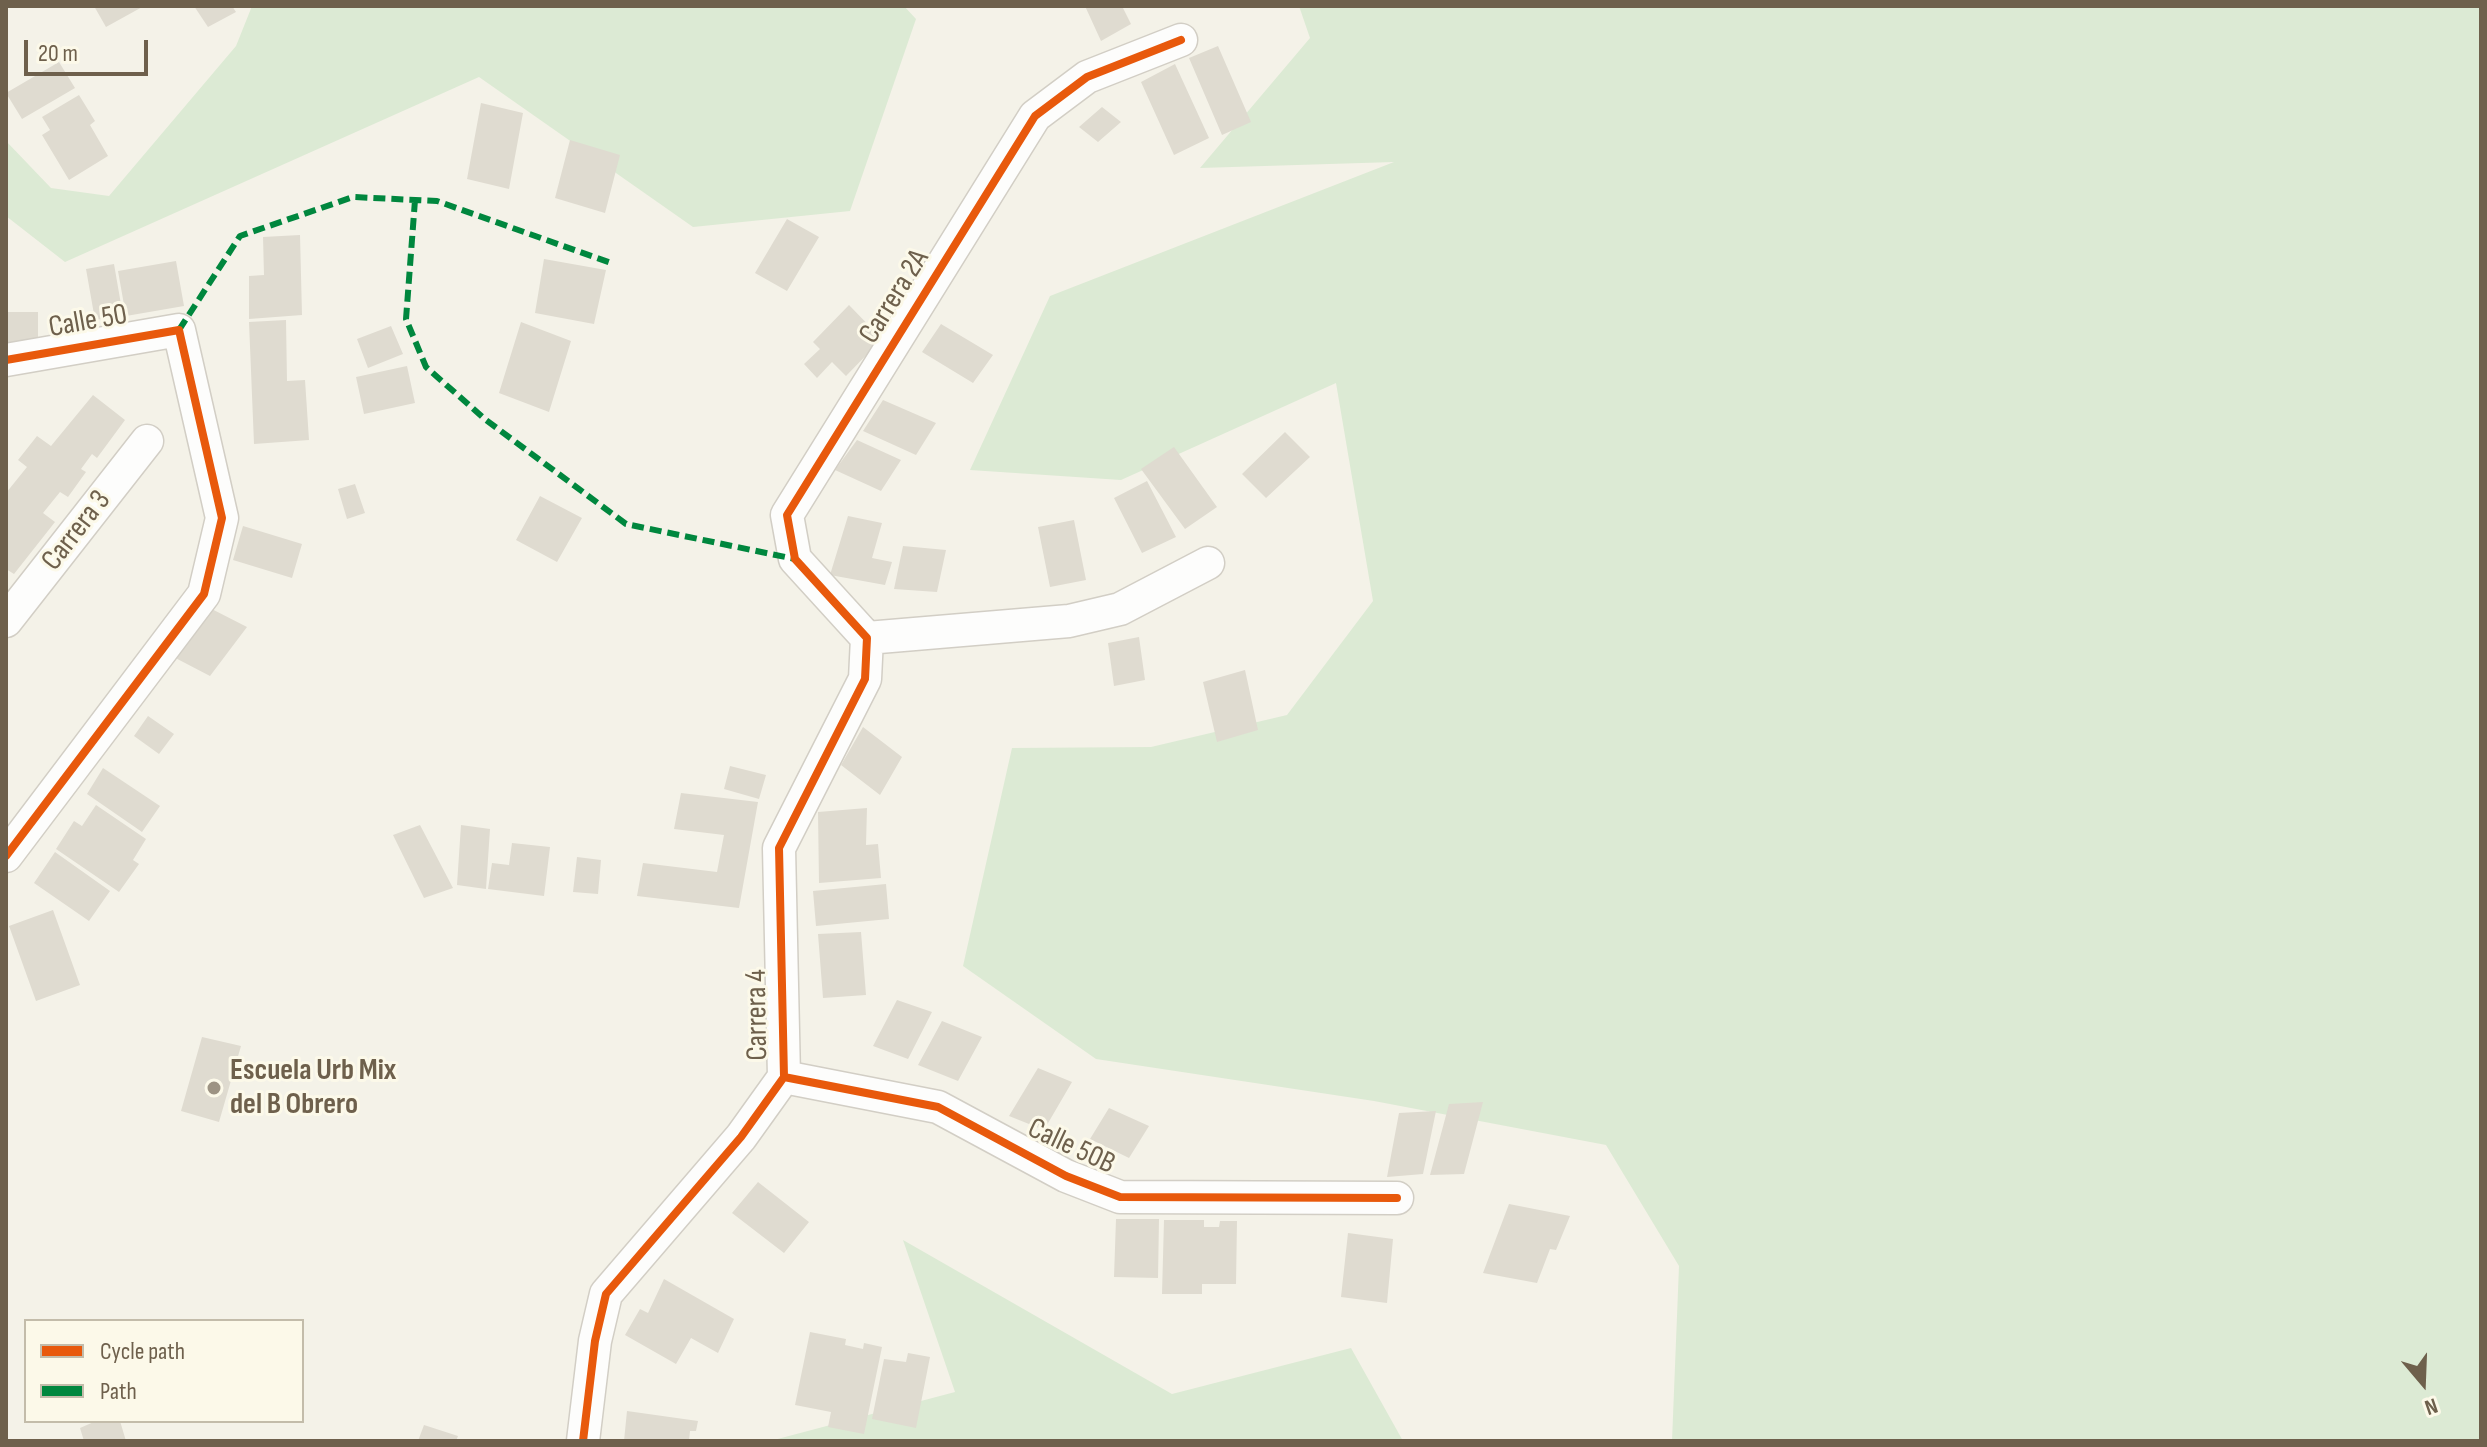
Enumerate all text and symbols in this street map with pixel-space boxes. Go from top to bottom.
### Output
scale bar [28,24,152,74]
text: 20 m [38,39,78,68]
street label: Carrera 2A [852,243,938,351]
street label: Calle 50 [46,297,130,347]
street label: Carrera 3 [35,484,119,578]
street label: Carrera 4 [739,969,777,1061]
place label: Escuela Urb Mix del B Obrero [230,1053,396,1124]
marker: Escuela Urb Mix del B Obrero [205,1079,223,1097]
street label: Calle 50B [1022,1111,1120,1183]
legend [24,1319,304,1423]
text: Cycle path [100,1337,185,1366]
north arrow [2383,1343,2463,1423]
text: Path [100,1377,137,1406]
text: N [2421,1391,2441,1421]

